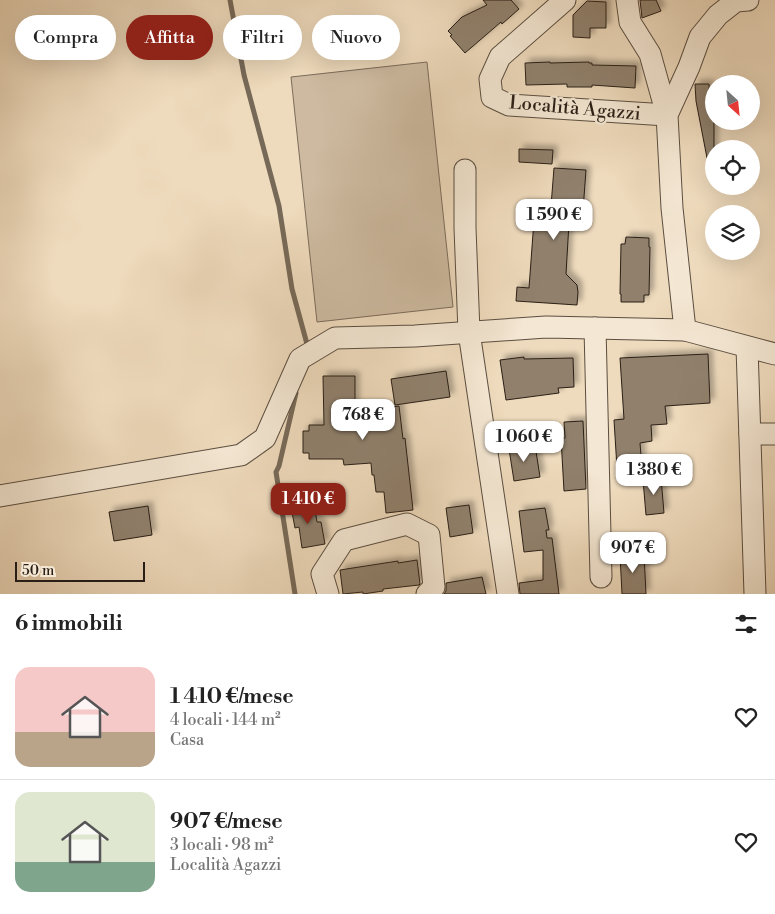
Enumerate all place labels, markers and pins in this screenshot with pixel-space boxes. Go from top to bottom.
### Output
pin: 1 590 € [508,198,600,241]
pin: 768 € [328,398,398,441]
pin: 1 060 € [478,420,570,463]
pin: 1 380 € [608,454,700,496]
pin: 1 410 € [262,482,354,525]
pin: 907 € [598,532,668,574]

